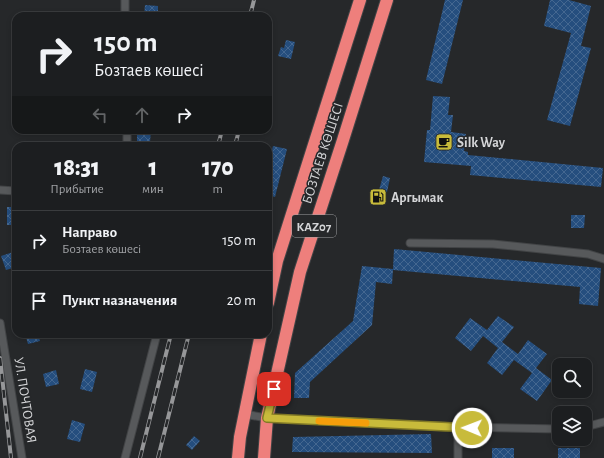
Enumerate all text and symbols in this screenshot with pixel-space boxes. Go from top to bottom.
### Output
icon: right [28,28,80,80]
text: 150 m [94,29,158,57]
text: Бозтаев көшесі [94,62,204,80]
street label: БОЗТАЕВ КӨШЕСІ [300,101,346,206]
icon: left [89,104,111,126]
icon: ahead [131,104,153,126]
icon: right [173,104,195,126]
cafe icon: Silk Way [434,132,454,152]
place label: Silk Way [457,136,506,150]
text: 18:31 [54,156,100,180]
text: 1 [148,156,157,180]
text: 170 [202,156,234,180]
text: Прибытие [50,183,104,196]
text: мин [142,183,164,196]
text: m [213,183,223,196]
fuel station icon: Аргымак [368,187,388,207]
place label: Аргымак [391,191,443,205]
road number: KAZ07 [292,215,336,237]
text: Направо [62,225,117,240]
icon: right [28,230,50,252]
text: 150 m [222,233,256,248]
text: Бозтаев көшесі [62,243,141,256]
icon: arrive [28,290,50,312]
text: Пункт назначения [62,293,177,308]
text: 20 m [227,293,256,308]
street label: УЛ. ПОЧТОВАЯ [11,356,39,444]
map controls [552,358,592,446]
button: search [552,358,592,398]
pin [257,372,291,406]
icon: arrive [263,378,285,400]
button: layers [552,406,592,446]
position arrow [451,407,493,449]

